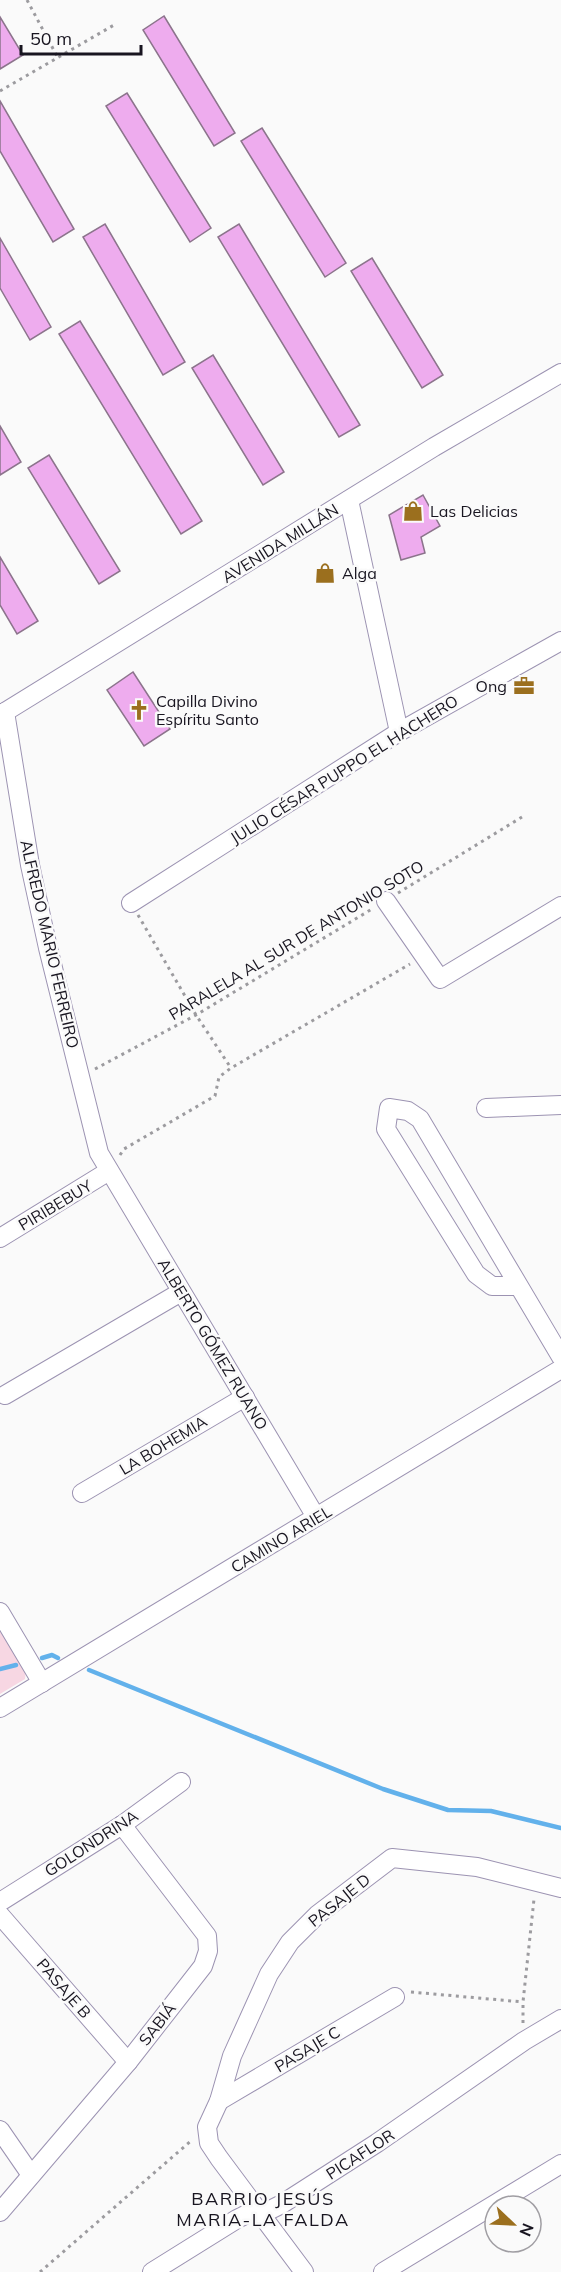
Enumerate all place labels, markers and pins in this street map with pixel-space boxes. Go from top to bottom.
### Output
shop icon: Las Delicias [401,499,425,523]
place label: Las Delicias [430,501,518,521]
shop icon: Alga [313,561,337,585]
place label: Alga [342,563,377,583]
office icon: Ong [512,674,536,698]
place label: Ong [476,676,507,696]
place label: Capilla Divino Espíritu Santo [156,691,259,729]
church icon: Capilla Divino Espíritu Santo [127,698,151,722]

